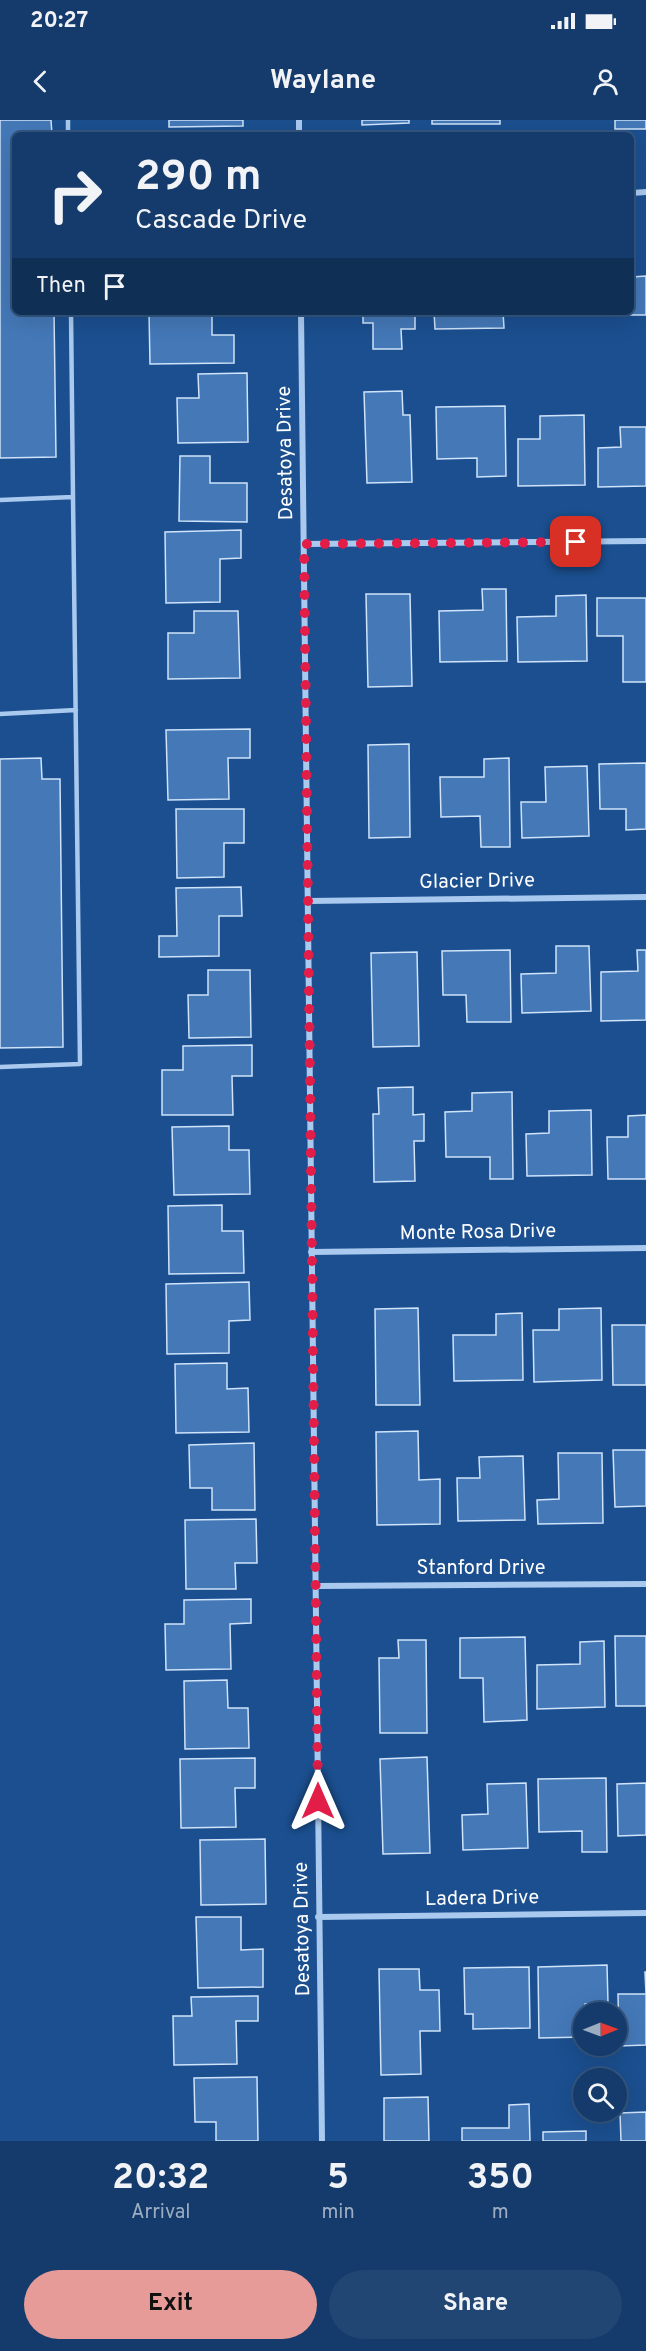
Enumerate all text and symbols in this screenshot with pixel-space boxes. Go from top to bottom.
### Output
text: 20:27 [30,8,88,35]
text: Waylane [270,64,376,98]
icon: back [24,65,57,98]
icon: person [589,65,622,98]
text: 290 m [135,152,262,205]
icon: right [36,156,114,234]
text: Cascade Drive [135,204,307,238]
icon: arrive [98,270,131,303]
text: Then [36,273,86,300]
street label: Desatoya Drive [272,385,300,521]
pin [550,516,601,567]
icon: arrive [559,525,592,558]
street label: Glacier Drive [419,868,535,896]
street label: Monte Rosa Drive [400,1219,556,1247]
street label: Stanford Drive [417,1556,546,1582]
position arrow [286,1769,350,1833]
street label: Desatoya Drive [289,1861,317,1997]
street label: Ladera Drive [425,1885,539,1913]
north arrow [573,2002,627,2056]
map controls [573,2002,627,2122]
button: search [573,2068,627,2122]
text: 20:32 [112,2156,209,2202]
text: 5 [327,2156,349,2202]
text: 350 [467,2156,534,2202]
text: Arrival [131,2200,191,2226]
text: min [321,2200,355,2226]
text: m [492,2200,509,2226]
button: Exit [24,2270,317,2339]
button: Share [329,2270,622,2339]

